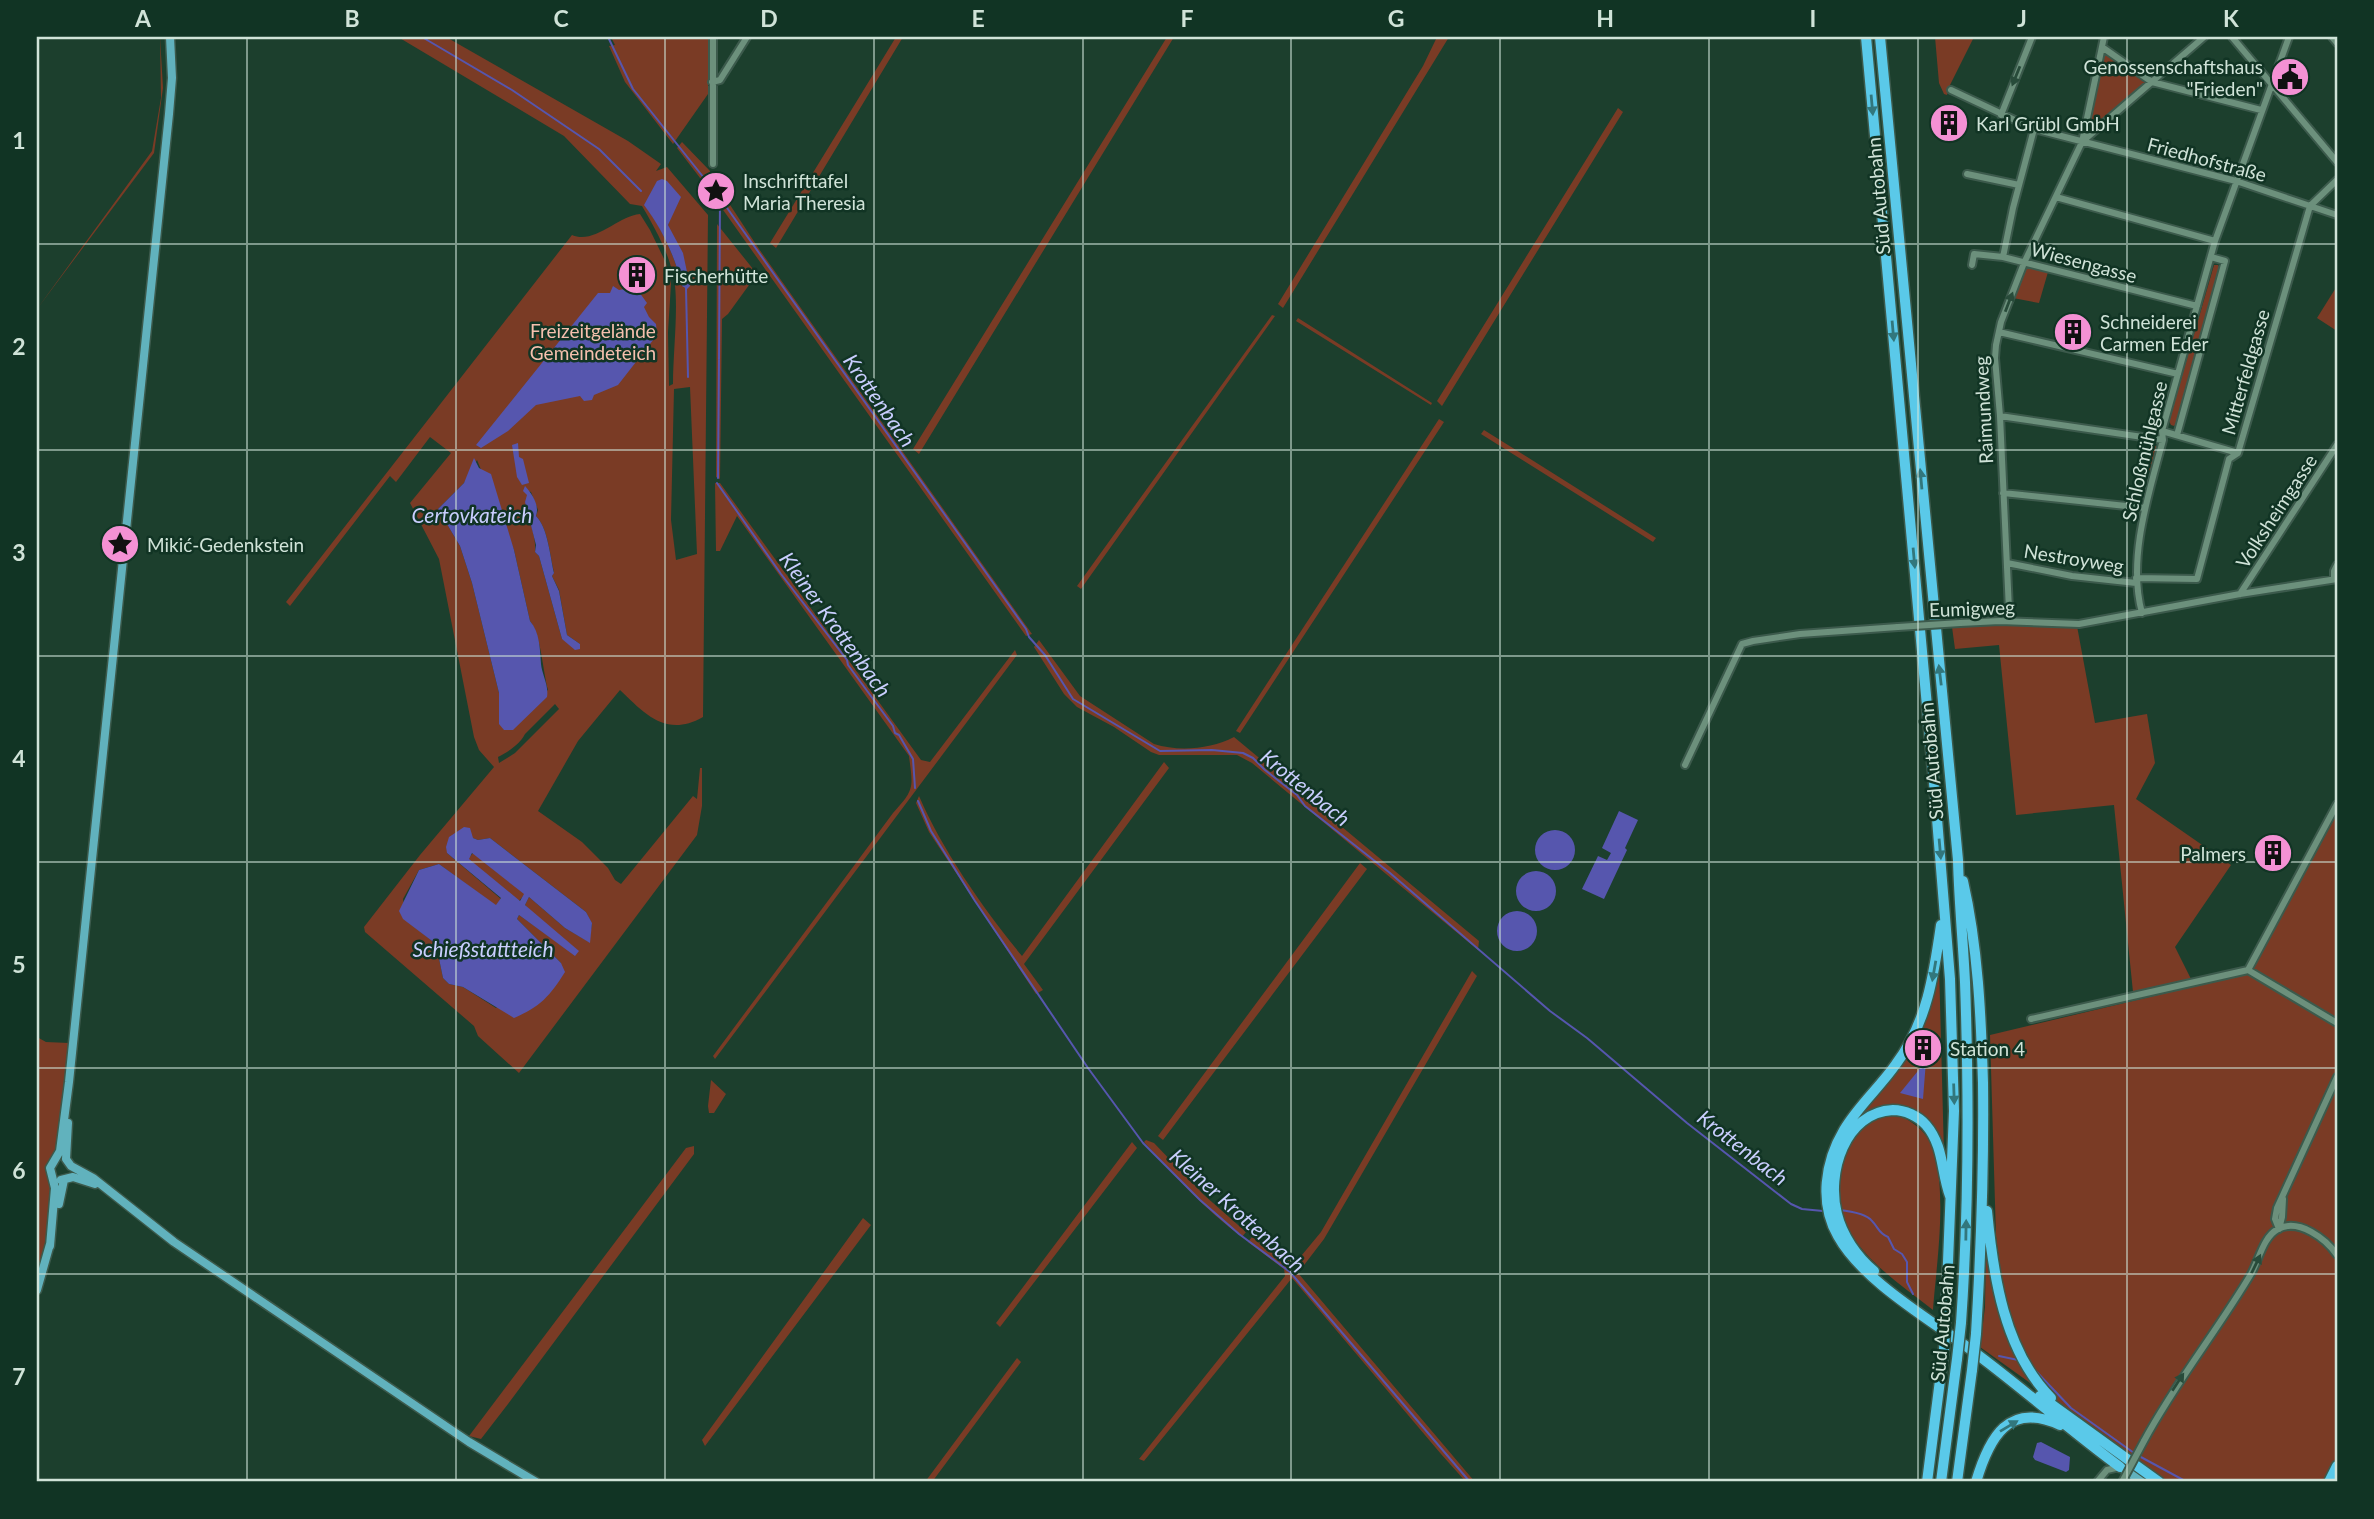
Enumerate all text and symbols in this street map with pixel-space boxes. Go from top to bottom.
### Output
text: A [134,4,152,32]
text: B [344,4,360,32]
text: C [553,4,569,32]
text: D [760,4,778,32]
text: E [971,4,985,32]
text: F [1180,4,1194,32]
text: G [1388,4,1404,32]
text: H [1596,4,1614,32]
text: I [1810,4,1816,32]
text: J [2017,4,2027,32]
text: K [2223,4,2239,32]
place label: Genossenschaftshaus "Frieden" [2083,55,2263,100]
public building icon: Genossenschaftshaus "Frieden" [2269,56,2311,98]
one-way arrow [2011,65,2022,86]
one-way arrow [1867,94,1878,116]
building icon: Karl Grübl GmbH [1928,102,1970,144]
place label: Karl Grübl GmbH [1976,112,2120,135]
text: 1 [12,126,26,154]
street label: Friedhofstraße [2145,132,2269,186]
street label: Süd Autobahn [1861,136,1895,256]
place label: Inschrifttafel Maria Theresia [743,169,866,214]
place icon: Inschrifttafel Maria Theresia [695,170,737,212]
street label: Wiesengasse [2028,237,2140,287]
building icon: Fischerhütte [616,254,658,296]
place label: Fischerhütte [664,264,768,287]
one-way arrow [2003,291,2014,312]
street label: Mitterfeldgasse [2216,307,2274,437]
place label: Schneiderei Carmen Eder [2100,310,2208,355]
building icon: Schneiderei Carmen Eder [2052,311,2094,353]
park label: Freizeitgelände Gemeindeteich [530,319,656,364]
one-way arrow [1888,320,1899,342]
text: 2 [12,332,26,360]
water label: Krottenbach [839,349,921,451]
street label: Raimundweg [1969,355,1997,464]
street label: Schloßmühlgasse [2117,379,2171,523]
street label: Volksheimgasse [2231,450,2321,572]
one-way arrow [1915,468,1926,490]
water label: Certovkateich [412,502,532,527]
place icon: Mikić-Gedenkstein [99,523,141,565]
place label: Mikić-Gedenkstein [147,533,304,556]
text: 3 [12,538,26,566]
street label: Nestroyweg [2022,539,2126,577]
water label: Kleiner Krottenbach [775,547,897,701]
one-way arrow [1908,547,1919,569]
street label: Eumigweg [1929,595,2015,621]
one-way arrow [1935,664,1946,686]
street label: Süd Autobahn [1914,701,1948,821]
water label: Krottenbach [1256,743,1356,831]
text: 4 [12,744,26,772]
building icon: Palmers [2252,832,2294,874]
one-way arrow [1935,838,1946,860]
place label: Palmers [2180,842,2246,865]
water label: Schießstattteich [412,936,554,961]
text: 5 [12,950,26,978]
one-way arrow [1928,960,1939,982]
building icon: Station 4 [1902,1027,1944,1069]
place label: Station 4 [1950,1037,2025,1060]
one-way arrow [1948,1083,1959,1105]
water label: Krottenbach [1693,1104,1793,1190]
water label: Kleiner Krottenbach [1165,1143,1311,1277]
text: 6 [12,1156,26,1184]
one-way arrow [1961,1219,1972,1241]
one-way arrow [2250,1254,2261,1274]
street label: Süd Autobahn [1925,1263,1959,1383]
text: 7 [12,1362,26,1390]
one-way arrow [2172,1373,2185,1392]
one-way arrow [1999,1419,2018,1432]

